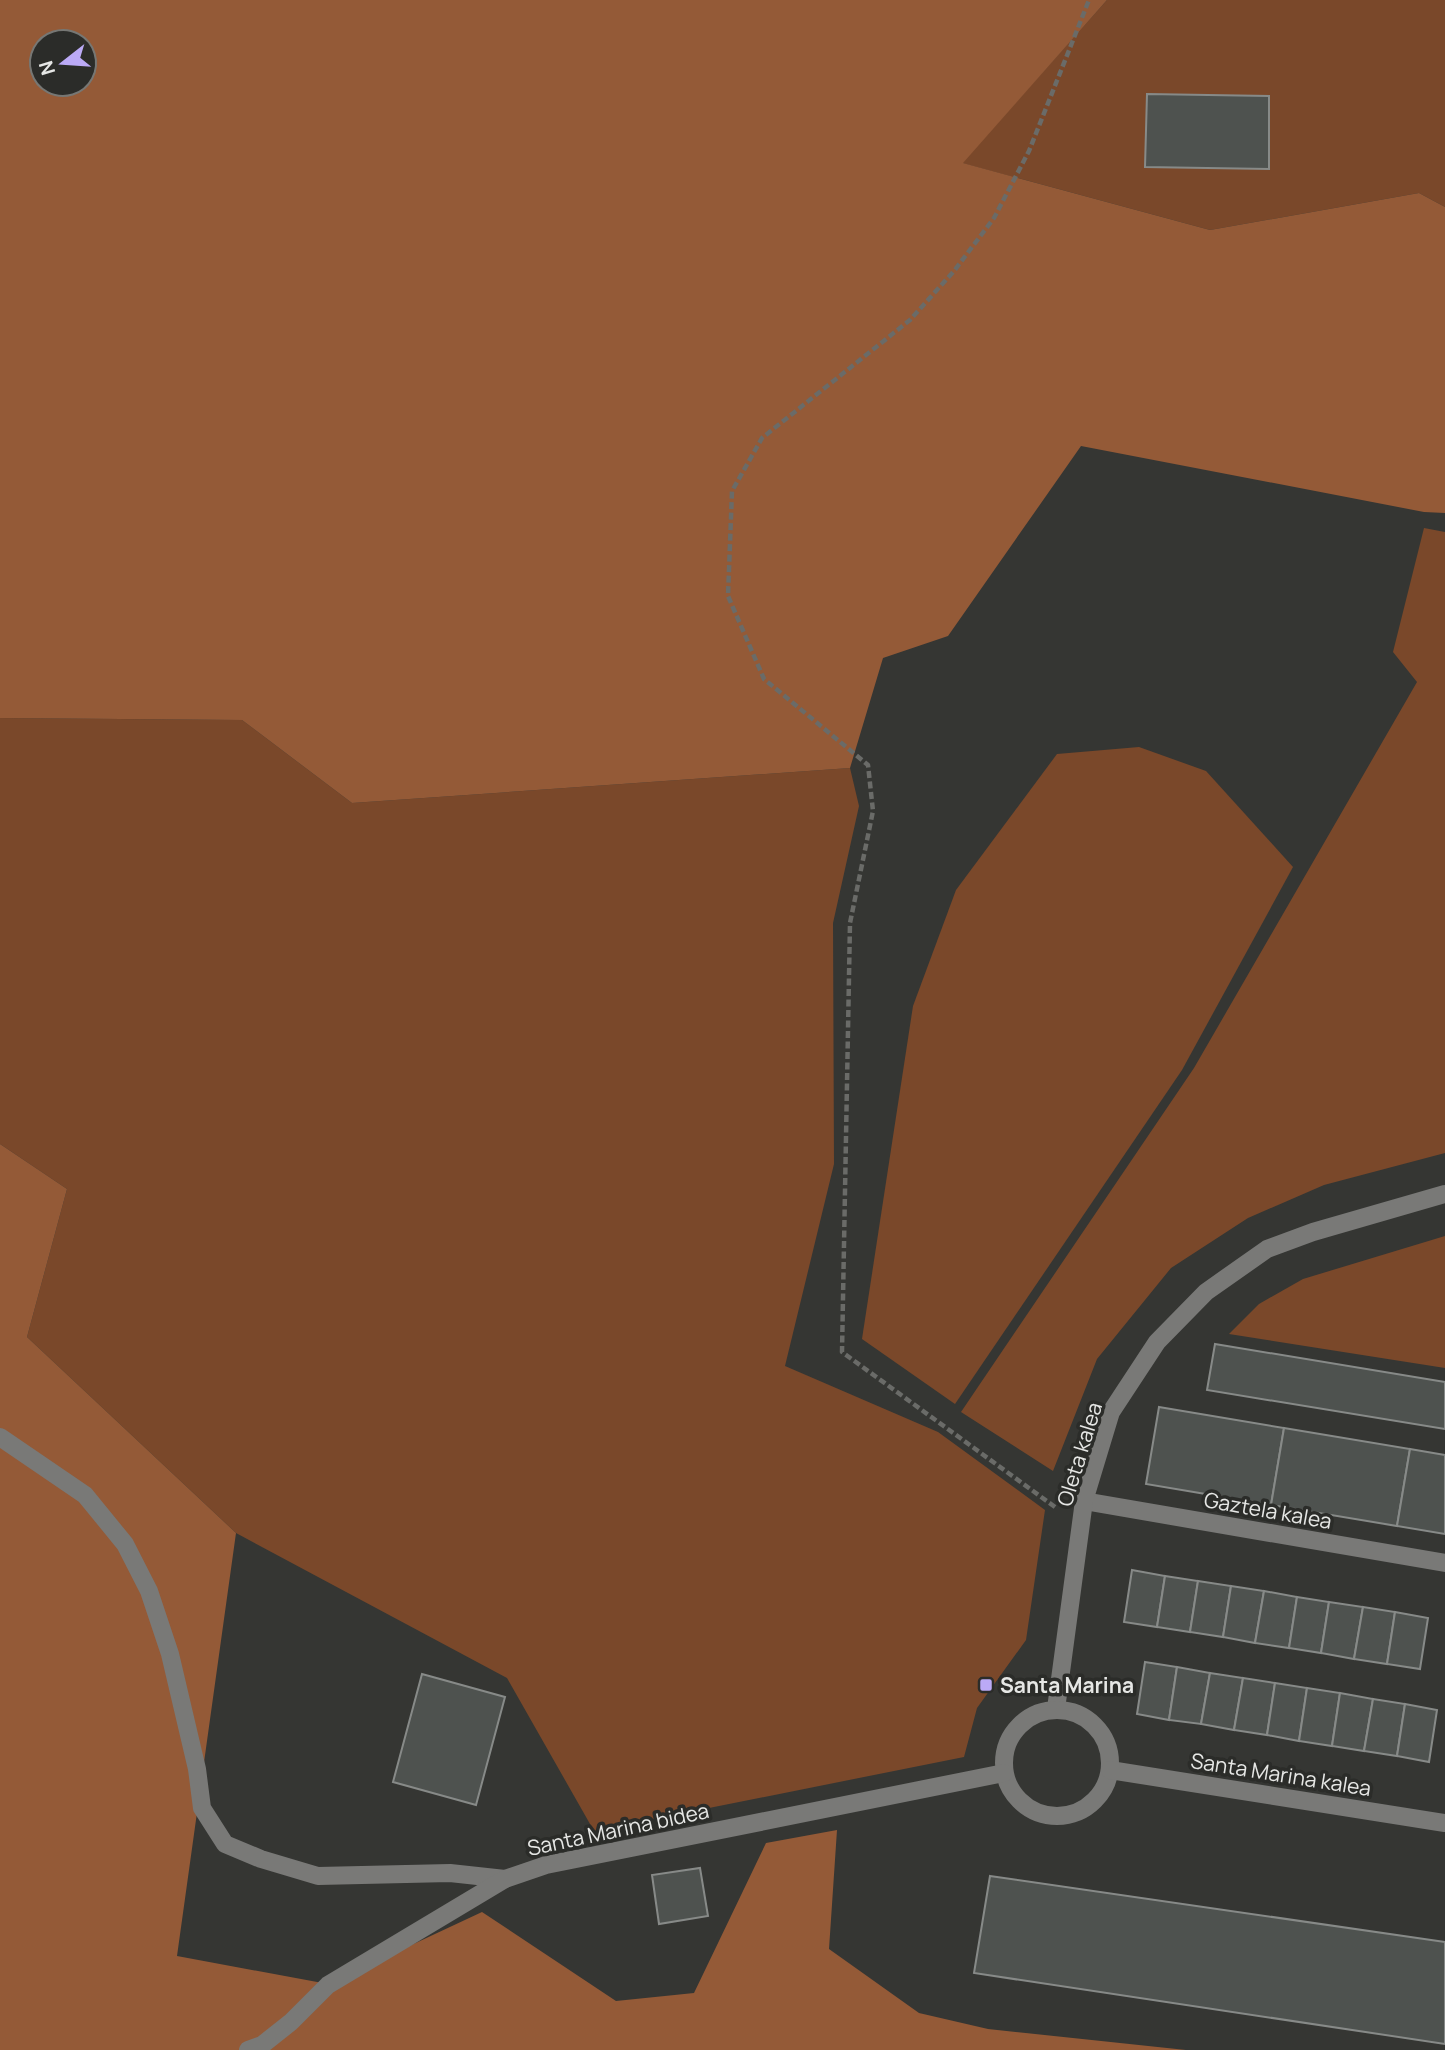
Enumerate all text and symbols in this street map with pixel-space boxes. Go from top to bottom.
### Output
north arrow [28,28,98,98]
text: N [32,58,61,78]
street label: Oleta kalea [1050,1399,1108,1509]
street label: Gaztela kalea [1202,1485,1334,1535]
place label: Santa Marina [1000,1671,1134,1699]
marker: Santa Marina [978,1677,994,1693]
street label: Santa Marina kalea [1189,1746,1373,1802]
street label: Santa Marina bidea [525,1796,711,1862]

